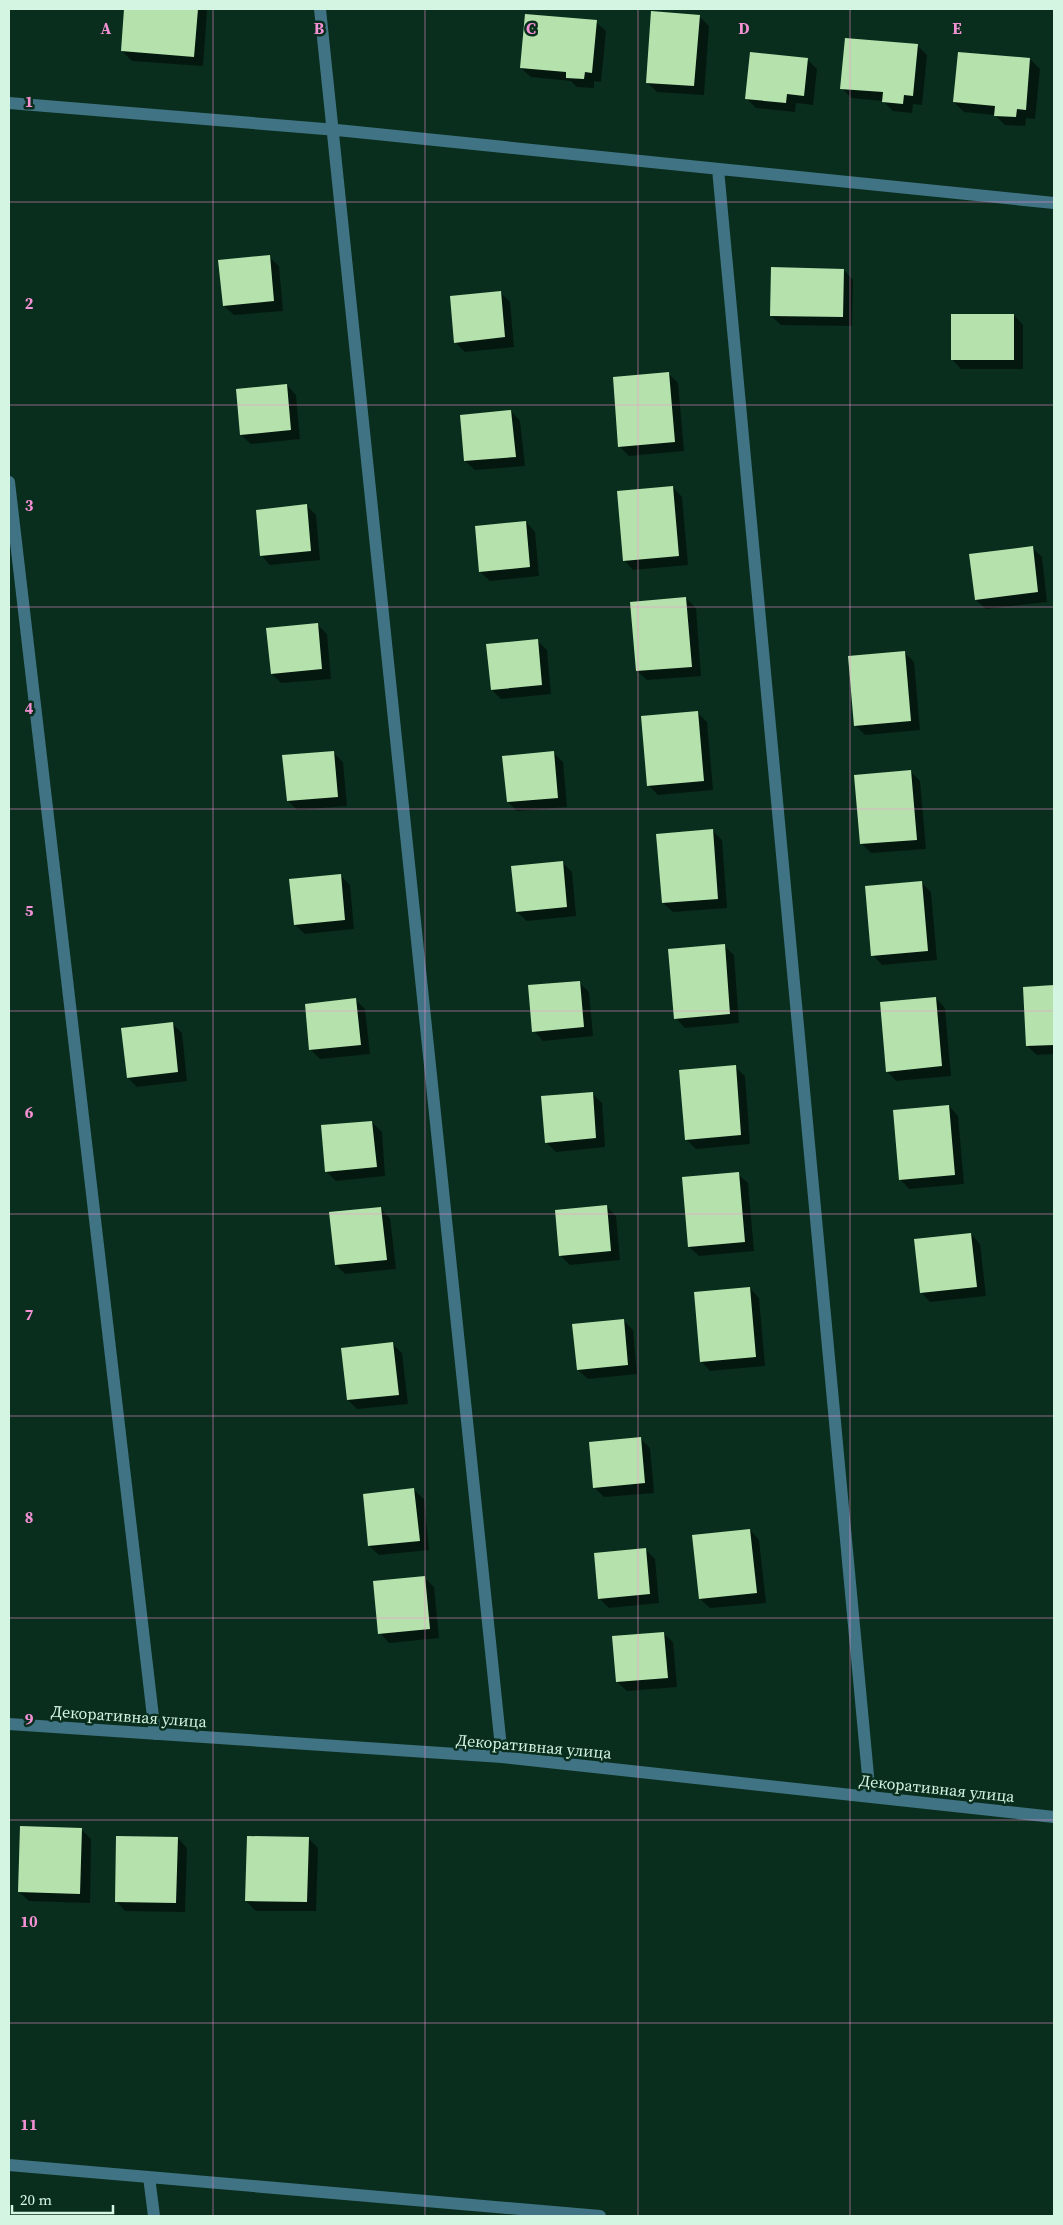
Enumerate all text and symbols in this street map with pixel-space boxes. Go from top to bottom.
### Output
text: A [101,17,112,39]
text: B [314,17,325,39]
text: C [526,17,536,39]
text: D [738,17,750,39]
text: E [952,17,962,39]
text: 1 [25,90,33,112]
text: 2 [25,292,34,314]
text: 3 [25,494,34,516]
text: 4 [25,697,34,719]
text: 5 [25,899,34,921]
text: 6 [25,1101,34,1123]
text: 7 [25,1303,34,1325]
text: 8 [25,1506,33,1528]
street label: Декоративная улица [50,1700,208,1732]
text: 9 [25,1708,34,1730]
street label: Декоративная улица [455,1728,613,1764]
street label: Декоративная улица [858,1769,1017,1807]
text: 10 [20,1910,38,1932]
text: 11 [20,2113,38,2135]
scale bar [12,2182,114,2214]
text: 20 m [20,2189,52,2210]

